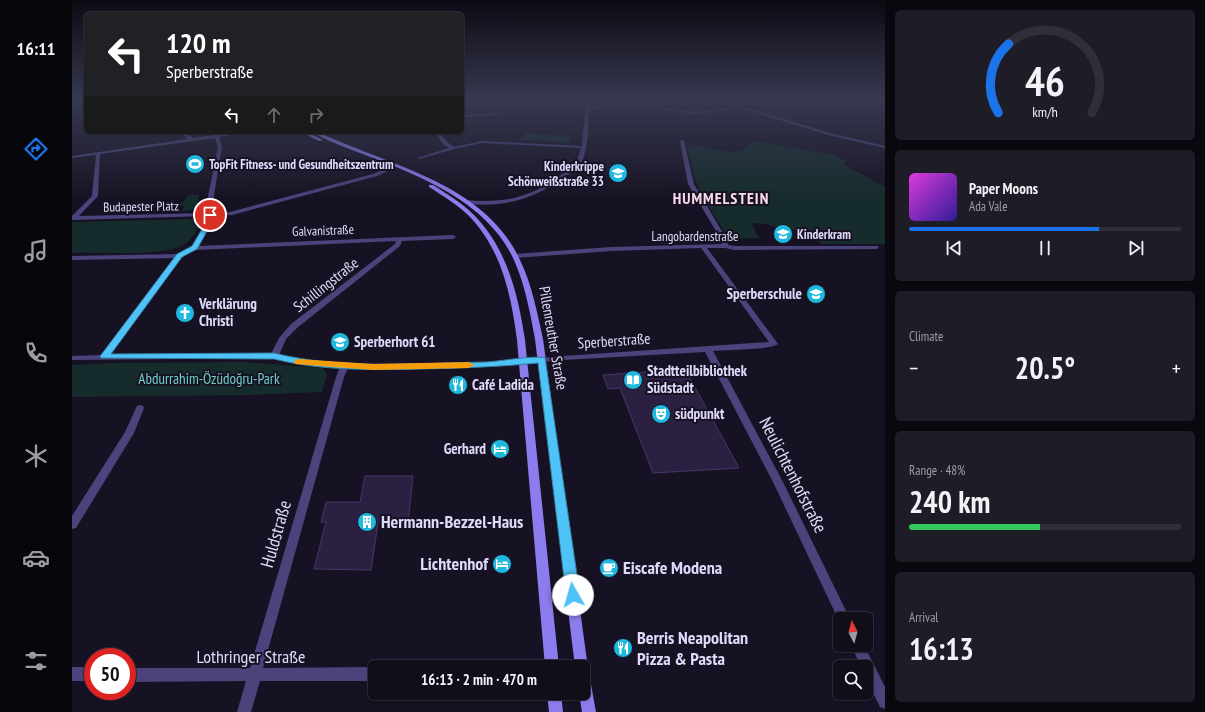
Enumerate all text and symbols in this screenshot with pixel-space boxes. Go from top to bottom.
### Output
text: 120 m [166,24,230,61]
icon: left [100,28,152,80]
text: 16:11 [17,37,55,60]
text: 46 [1025,54,1065,107]
text: Sperberstraße [166,60,253,83]
text: km/h [1032,102,1058,121]
icon: left [221,104,243,126]
icon: ahead [263,104,285,126]
icon: right [305,104,327,126]
icon: directions [22,135,50,163]
sports icon: TopFit Fitness- und Gesundheitszentrum [184,153,206,175]
place label: TopFit Fitness- und Gesundheitszentrum [209,156,394,173]
place label: Kinderkrippe Schönweißstraße 33 [508,158,604,190]
school or university icon: Kinderkrippe Schönweißstraße 33 [607,162,629,184]
text: Paper Moons [969,179,1038,198]
district label: HUMMELSTEIN [673,188,769,208]
street label: Budapester Platz [103,197,179,216]
pin [193,198,227,232]
text: Ada Vale [969,198,1008,215]
icon: arrive [199,204,221,226]
street label: Galvanistraße [292,221,354,240]
school or university icon: Kinderkram [772,223,794,245]
place label: Kinderkram [797,226,851,243]
street label: Langobardenstraße [652,228,738,245]
icon: music [22,237,50,265]
icon: previous [943,237,965,259]
icon: pause [1034,237,1056,259]
icon: next [1125,237,1147,259]
street label: Schillingstraße [289,253,362,316]
school or university icon: Sperberschule [805,283,827,305]
place label: Sperberschule [726,284,802,303]
street label: Pillenreuther Straße [535,285,572,391]
place label: Verklärung Christi [198,294,257,330]
church icon: Verklärung Christi [174,302,196,324]
street label: Sperberstraße [577,328,651,353]
text: Climate [909,328,943,345]
school or university icon: Sperberhort 61 [329,331,351,353]
place label: Sperberhort 61 [354,332,436,351]
icon: phone [22,339,50,367]
text: 20.5° [1015,348,1075,387]
text: − [909,354,918,382]
text: + [1172,354,1181,382]
place label: Stadtteilbibliothek Südstadt [647,361,748,397]
park label: Abdurrahim-Özüdoğru-Park [138,369,280,388]
library icon: Stadtteilbibliothek Südstadt [622,369,644,391]
restaurant icon: Café Ladida [447,374,469,396]
place label: Café Ladida [472,375,534,394]
theatre icon: südpunkt [650,403,672,425]
place label: südpunkt [675,404,725,423]
street label: Neulichtenhofstraße [754,413,833,537]
hotel icon: Gerhard [489,438,511,460]
place label: Gerhard [444,439,486,458]
icon: climate [22,442,50,470]
text: Range · 48% [909,462,965,479]
text: 240 km [909,482,990,521]
street label: Huldstraße [255,498,296,570]
place label: Hermann-Bezzel-Haus [381,510,523,533]
building icon: Hermann-Bezzel-Haus [356,511,378,533]
icon: car [22,544,50,572]
place label: Lichtenhof [420,552,489,575]
hotel icon: Lichtenhof [491,553,513,575]
place label: Eiscafe Modena [623,556,722,579]
cafe icon: Eiscafe Modena [598,557,620,579]
position arrow [552,574,594,616]
text: Arrival [909,609,938,626]
north arrow [833,612,873,652]
map controls [833,612,873,700]
place label: Berris Neapolitan Pizza & Pasta [637,626,748,670]
text: 16:13 [909,629,974,668]
restaurant icon: Berris Neapolitan Pizza & Pasta [612,637,634,659]
street label: Lothringer Straße [196,645,306,668]
icon: filters [22,647,50,675]
speed limit sign: 50 [84,648,136,700]
button: search [833,660,873,700]
text: 16:13 · 2 min · 470 m [421,670,537,689]

